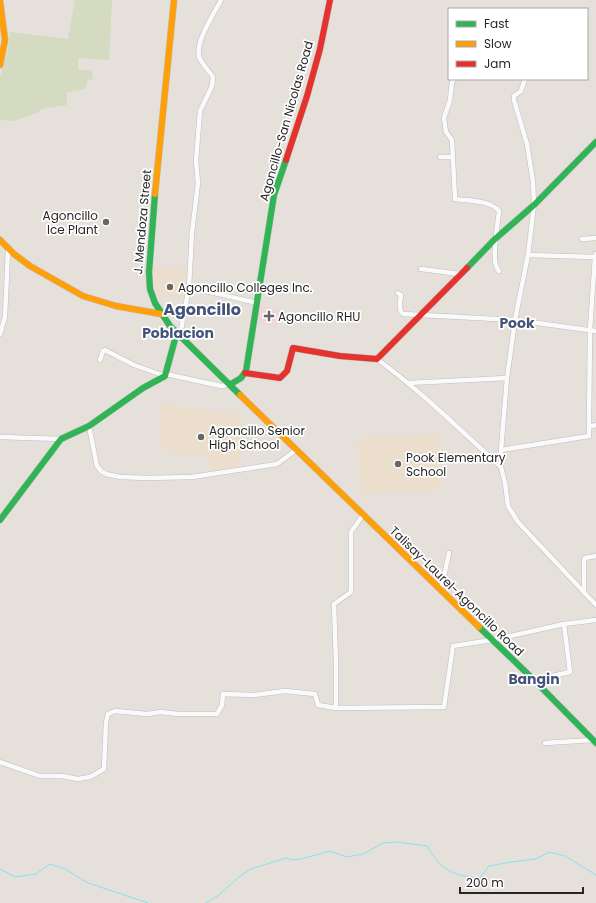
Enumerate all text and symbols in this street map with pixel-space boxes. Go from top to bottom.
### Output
legend [448,8,588,80]
text: Fast [484,15,509,32]
text: Slow [484,35,512,52]
street label: Agoncillo-San Nicolas Road [255,39,317,203]
text: Jam [484,55,511,72]
street label: J. Mendoza Street [129,169,155,275]
place label: Agoncillo Ice Plant [43,207,98,238]
marker: Agoncillo Ice Plant [101,217,111,227]
place label: Agoncillo Colleges Inc. [178,279,312,296]
marker: Agoncillo Colleges Inc. [165,282,175,292]
district label: Agoncillo [163,298,241,321]
place label: Agoncillo RHU [278,308,360,325]
marker: Agoncillo RHU [263,310,275,322]
district label: Pook [499,313,535,333]
district label: Poblacion [142,323,214,343]
place label: Agoncillo Senior High School [209,422,305,453]
marker: Agoncillo Senior High School [196,432,206,442]
place label: Pook Elementary School [406,449,506,480]
marker: Pook Elementary School [393,459,403,469]
street label: Talisay-Laurel-Agoncillo Road [386,522,528,660]
district label: Bangin [508,669,560,689]
scale bar [460,869,583,895]
text: 200 m [466,874,504,891]

